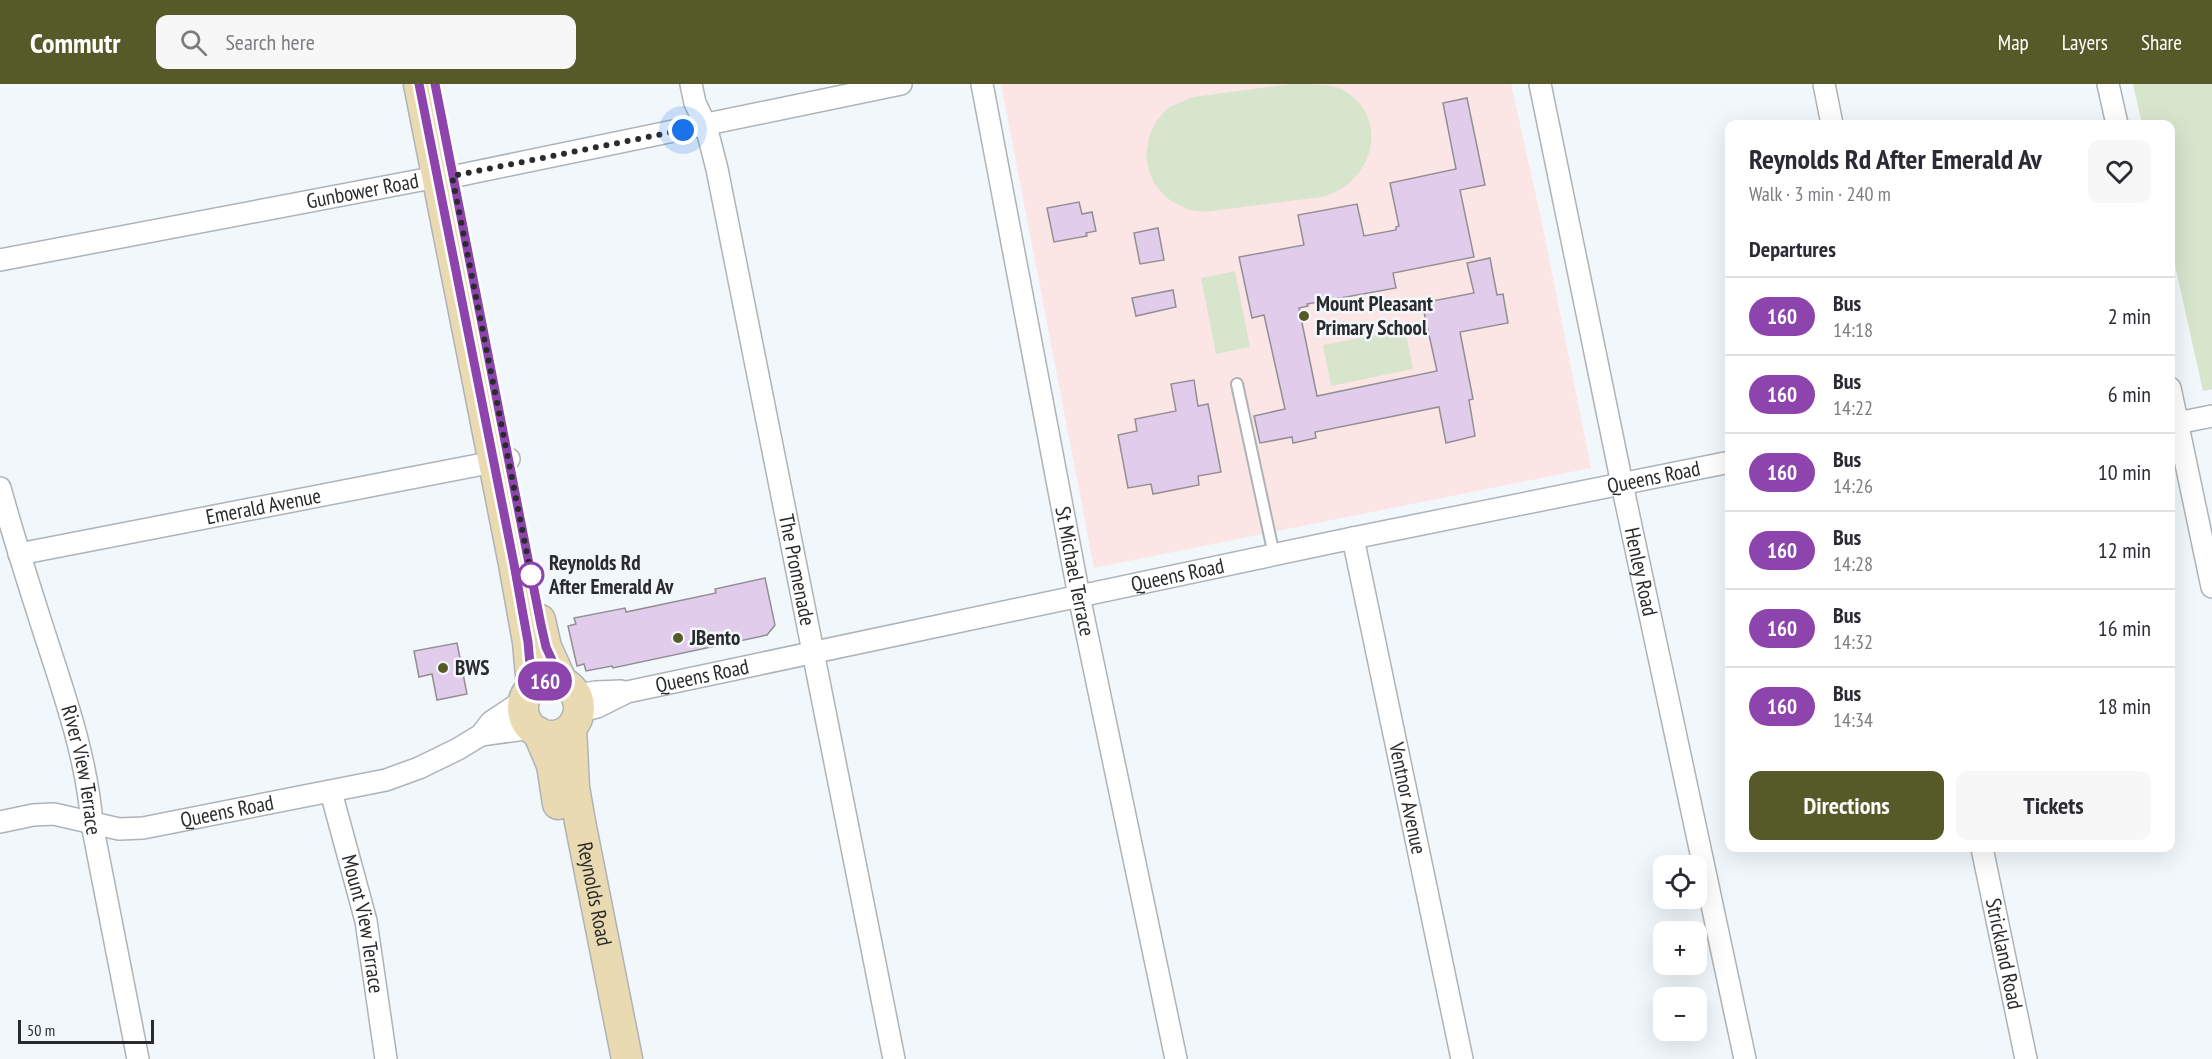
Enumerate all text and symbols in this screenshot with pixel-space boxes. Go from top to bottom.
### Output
search box [156,15,576,69]
text: Commutr [30,24,120,61]
icon: search [177,26,210,59]
text: Search here [225,28,315,56]
text: Map [1998,29,2029,56]
text: Layers [2062,29,2108,56]
text: Share [2141,29,2182,56]
your location [668,115,698,145]
text: Reynolds Rd After Emerald Av [1749,140,2042,177]
button: heart [2088,140,2151,203]
street label: Gunbower Road [304,167,421,215]
text: Walk · 3 min · 240 m [1749,181,1891,207]
text: Departures [1749,235,1836,263]
text: Bus [1833,289,1861,317]
place label: Mount Pleasant Primary School [1316,290,1433,341]
text: 2 min [2108,302,2151,330]
text: 160 [1767,303,1797,330]
marker: Mount Pleasant Primary School [1297,309,1311,323]
text: 14:18 [1833,317,1873,343]
text: Bus [1833,367,1861,395]
text: 6 min [2108,380,2151,408]
text: 160 [1767,381,1797,408]
text: 14:22 [1833,395,1873,421]
text: Bus [1833,445,1861,473]
street label: Queens Road [1604,454,1702,499]
text: 10 min [2098,458,2151,486]
text: 160 [1767,459,1797,486]
text: 14:26 [1833,473,1873,499]
street label: Emerald Avenue [204,482,323,530]
street label: St Michael Terrace [1049,504,1101,638]
street label: The Promenade [773,512,822,628]
text: Bus [1833,523,1861,551]
street label: Henley Road [1619,525,1664,618]
text: 12 min [2098,536,2151,564]
text: 160 [1767,537,1797,564]
place label: Reynolds Rd After Emerald Av [548,549,674,600]
text: 14:28 [1833,551,1873,577]
street label: Queens Road [1128,552,1226,598]
marker: Reynolds Rd After Emerald Av [518,562,544,588]
text: Bus [1833,601,1861,629]
text: 16 min [2098,614,2151,642]
text: 160 [1767,615,1797,642]
place label: JBento [689,624,740,651]
text: 14:32 [1833,629,1873,655]
marker: JBento [671,631,685,645]
street label: Queens Road [653,653,751,699]
place label: BWS [455,654,490,681]
marker: BWS [436,661,450,675]
line badge: 160 [510,662,580,700]
text: 160 [530,668,560,695]
text: Bus [1833,679,1861,707]
text: 18 min [2098,692,2151,720]
text: 160 [1767,693,1797,720]
street label: River View Terrace [55,702,108,837]
text: 14:34 [1833,707,1873,733]
street label: Ventnor Avenue [1383,739,1433,857]
button: Directions [1749,771,1944,840]
button: Tickets [1956,771,2151,840]
street label: Queens Road [178,789,276,833]
street label: Reynolds Road [571,840,618,948]
street label: Mount View Terrace [336,852,390,995]
map controls [1653,855,1707,1041]
button: locate [1653,855,1707,909]
street label: Strickland Road [1980,896,2029,1012]
button: + [1653,921,1707,975]
button: − [1653,987,1707,1041]
scale bar [18,1017,154,1044]
text: 50 m [27,1020,55,1040]

